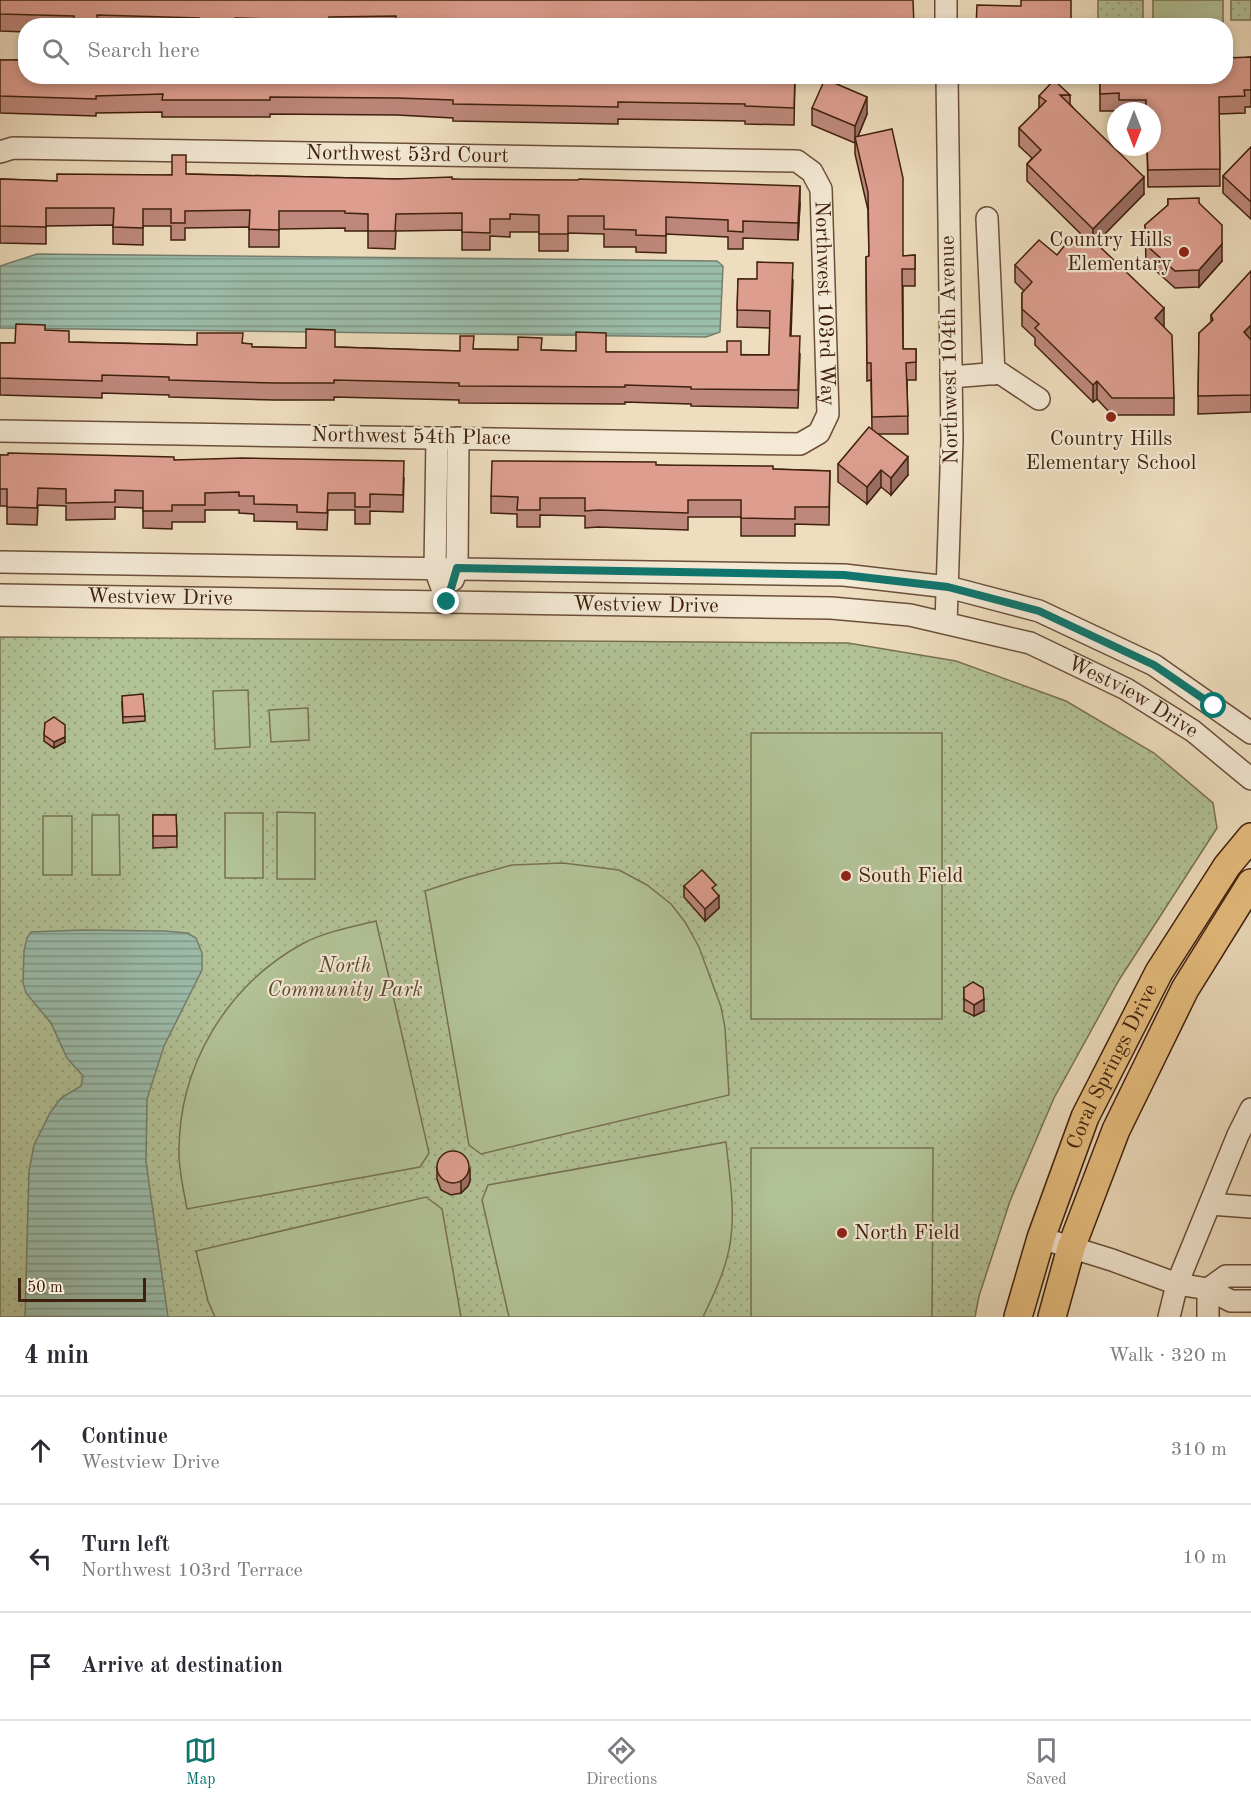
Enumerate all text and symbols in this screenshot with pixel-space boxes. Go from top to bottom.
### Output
search box [18,18,1233,84]
icon: search [39,35,72,68]
text: Search here [87,40,200,62]
north arrow [1107,102,1161,156]
street label: Northwest 53rd Court [306,142,509,167]
street label: Northwest 103rd Way [811,200,838,406]
place label: Country Hills Elementary [1049,230,1172,275]
street label: Northwest 104th Avenue [938,235,962,465]
marker: Country Hills Elementary [1177,245,1191,259]
marker: Country Hills Elementary School [1104,410,1118,424]
street label: Northwest 54th Place [311,425,511,449]
place label: Country Hills Elementary School [1026,429,1197,474]
street label: Westview Drive [87,586,233,609]
route end [433,588,459,614]
street label: Westview Drive [573,593,719,617]
street label: Westview Drive [1065,652,1202,742]
route start [1200,692,1226,718]
place label: South Field [858,866,963,887]
marker: South Field [839,869,853,883]
park label: North Community Park [267,956,423,1001]
street label: Coral Springs Drive [1064,981,1161,1152]
place label: North Field [854,1223,960,1244]
marker: North Field [835,1226,849,1240]
scale bar [18,1275,146,1302]
text: 50 m [27,1280,63,1296]
text: 4 min [24,1343,89,1369]
text: Walk · 320 m [1108,1346,1227,1366]
text: Continue [81,1426,168,1448]
icon: ahead [24,1434,57,1467]
text: 310 m [1171,1440,1227,1460]
text: Westview Drive [81,1453,220,1473]
text: Turn left [81,1534,170,1556]
icon: left [24,1542,57,1575]
text: 10 m [1182,1548,1227,1568]
text: Northwest 103rd Terrace [81,1561,303,1581]
icon: arrive [24,1650,57,1683]
text: Arrive at destination [81,1655,283,1677]
tab: Map [184,1734,217,1790]
tab: Directions [586,1734,657,1790]
tab: Saved [1026,1734,1067,1790]

